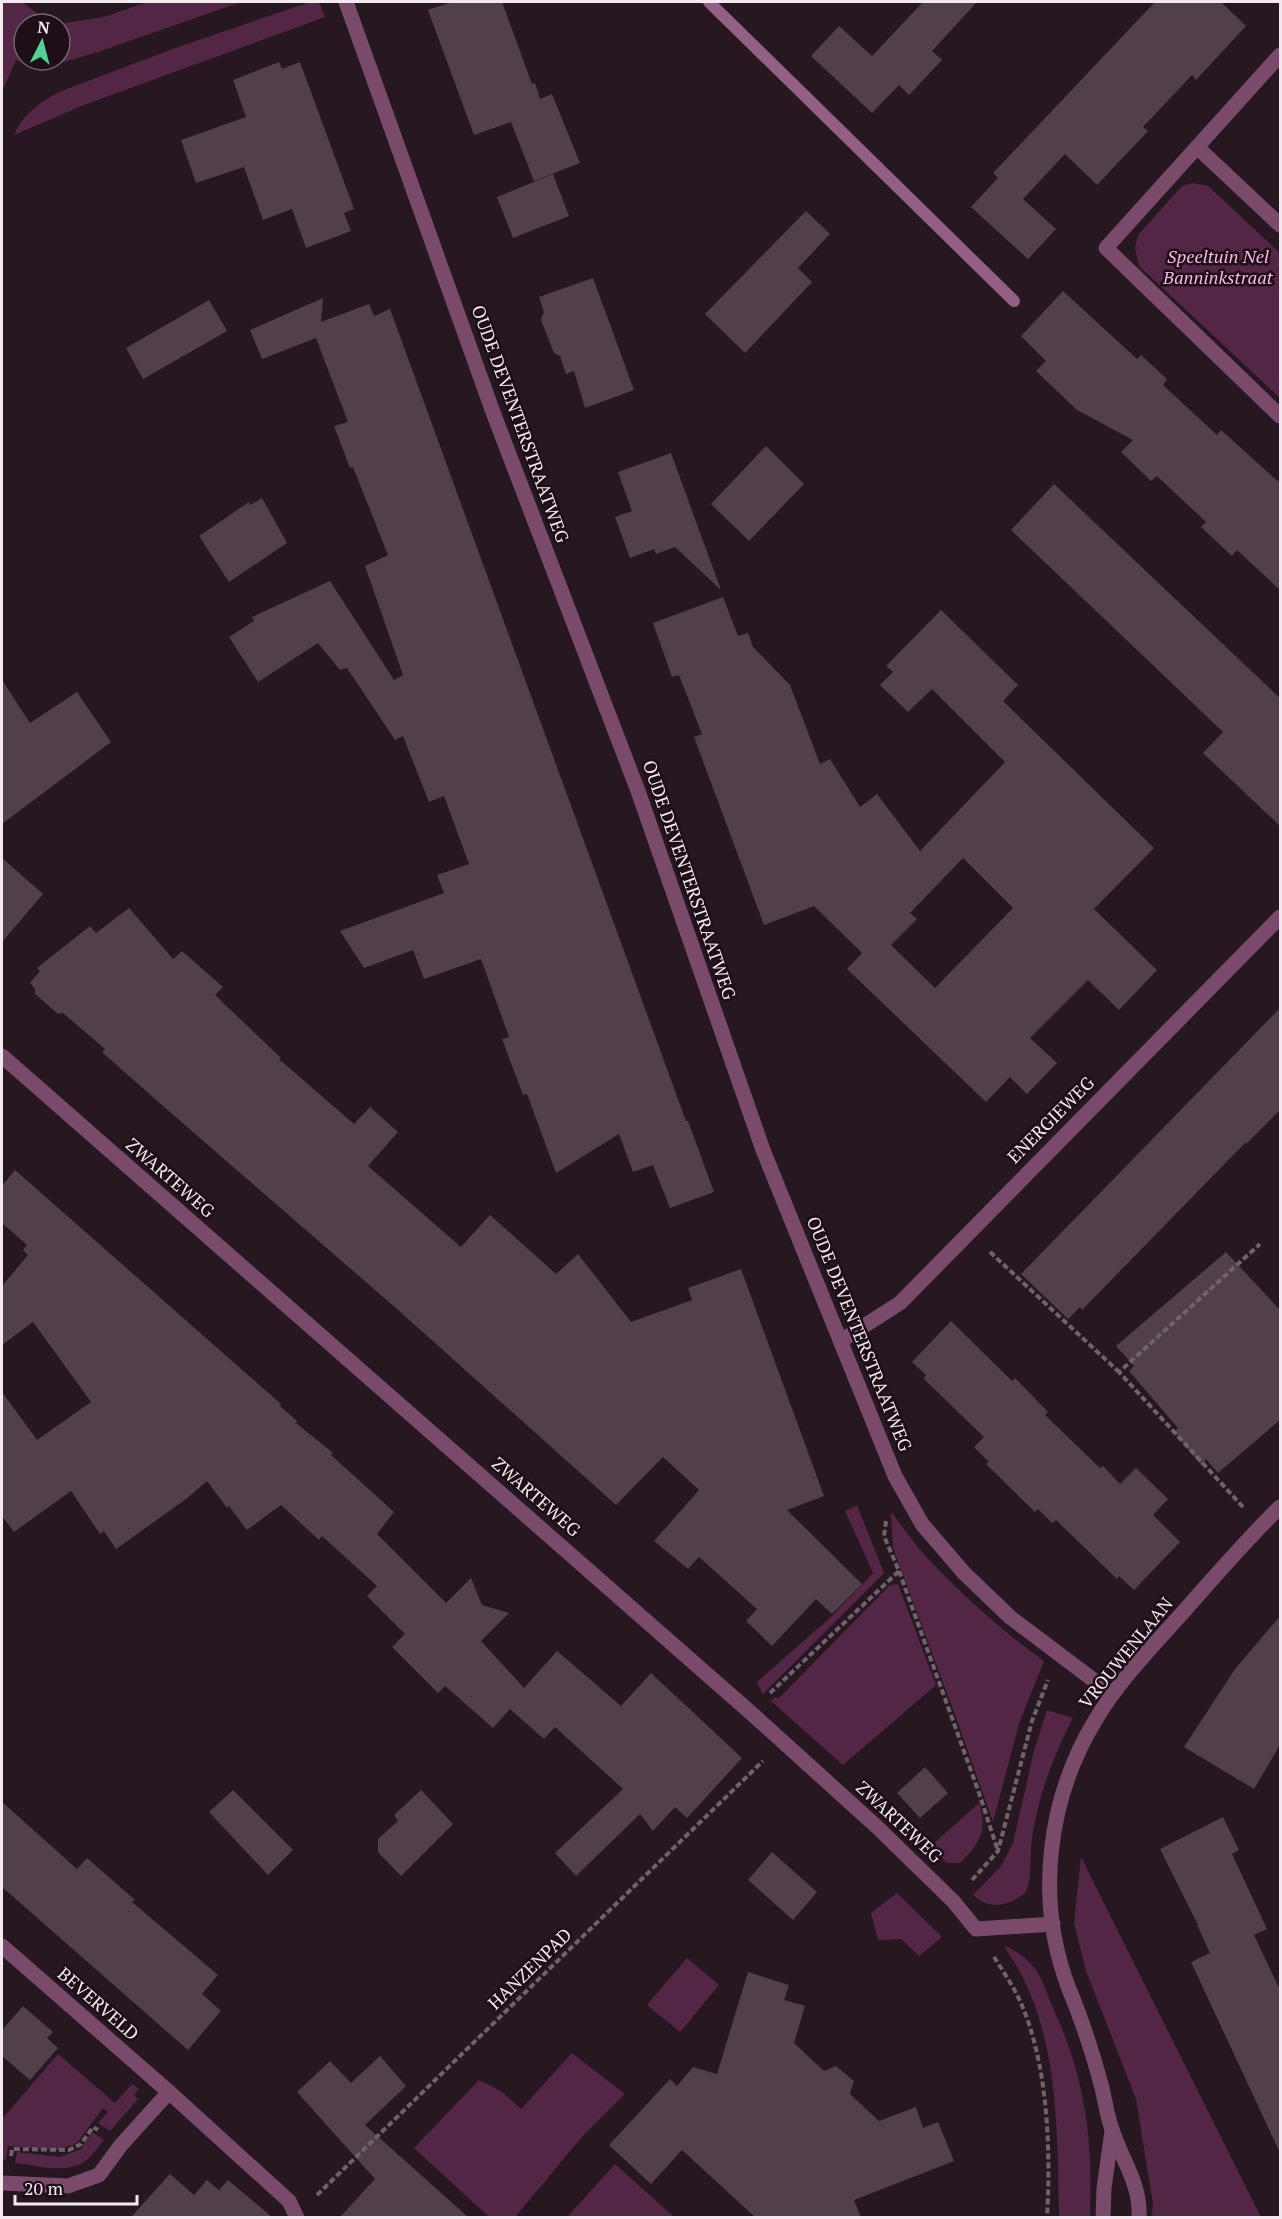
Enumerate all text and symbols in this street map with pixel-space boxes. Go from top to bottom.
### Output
north arrow [12,12,72,72]
text: N [36,16,51,39]
park label: Speeltuin Nel Banninkstraat [1162,244,1274,289]
street label: OUDE DEVENTERSTRAATWEG [467,301,575,546]
street label: OUDE DEVENTERSTRAATWEG [638,757,742,1003]
street label: ENERGIEWEG [1002,1070,1099,1168]
street label: ZWARTEWEG [121,1132,220,1223]
street label: OUDE DEVENTERSTRAATWEG [802,1213,918,1455]
street label: ZWARTEWEG [487,1451,586,1542]
street label: VROUWENLAAN [1073,1592,1178,1713]
street label: ZWARTEWEG [851,1775,949,1868]
street label: HANZENPAD [482,1922,576,2014]
street label: BEVERVELD [53,1961,144,2045]
scale bar [15,2168,136,2206]
text: 20 m [24,2176,64,2200]

